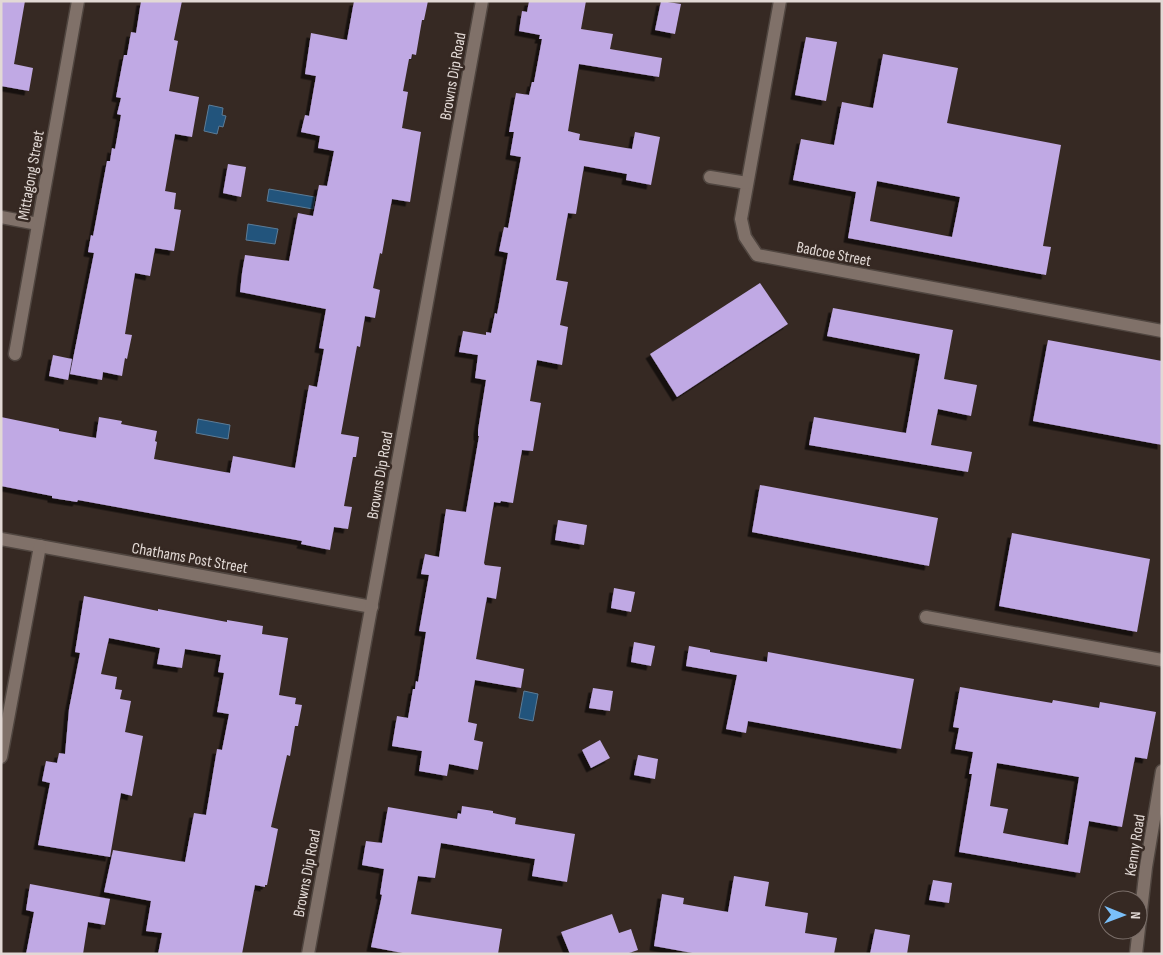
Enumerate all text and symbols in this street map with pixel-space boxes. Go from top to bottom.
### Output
street label: Browns Dip Road [436,31,471,122]
street label: Mittagong Street [14,129,49,222]
street label: Badcoe Street [795,238,873,271]
street label: Browns Dip Road [363,430,398,521]
street label: Chathams Post Street [130,539,249,578]
street label: Kenny Road [1121,813,1150,878]
street label: Browns Dip Road [290,828,325,919]
north arrow [1098,890,1148,940]
text: N [1127,911,1144,919]

